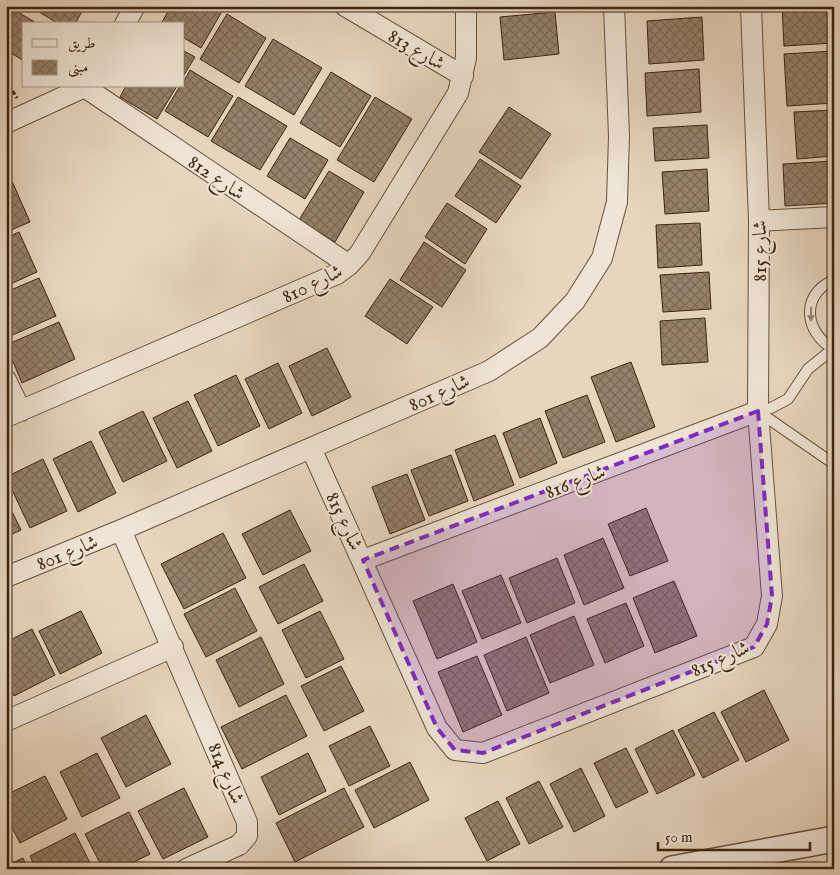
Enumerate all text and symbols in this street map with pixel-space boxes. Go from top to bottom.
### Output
legend [22,22,185,88]
street label: شارع 813 [381,24,449,80]
text: طريق [68,34,95,53]
text: مبنى [68,58,88,78]
street label: شارع 812 [180,150,250,210]
street label: شارع 815 [748,220,777,282]
street label: شارع 810 [278,259,349,313]
one-way arrow [807,307,815,323]
street label: شارع 801 [405,369,476,421]
street label: شارع 816 [542,459,611,509]
street label: شارع 815 [316,488,368,557]
street label: شارع 801 [33,530,103,581]
street label: شارع 815 [687,635,755,687]
street label: شارع 814 [198,739,250,810]
scale bar [658,820,810,852]
text: 50 m [665,828,693,847]

